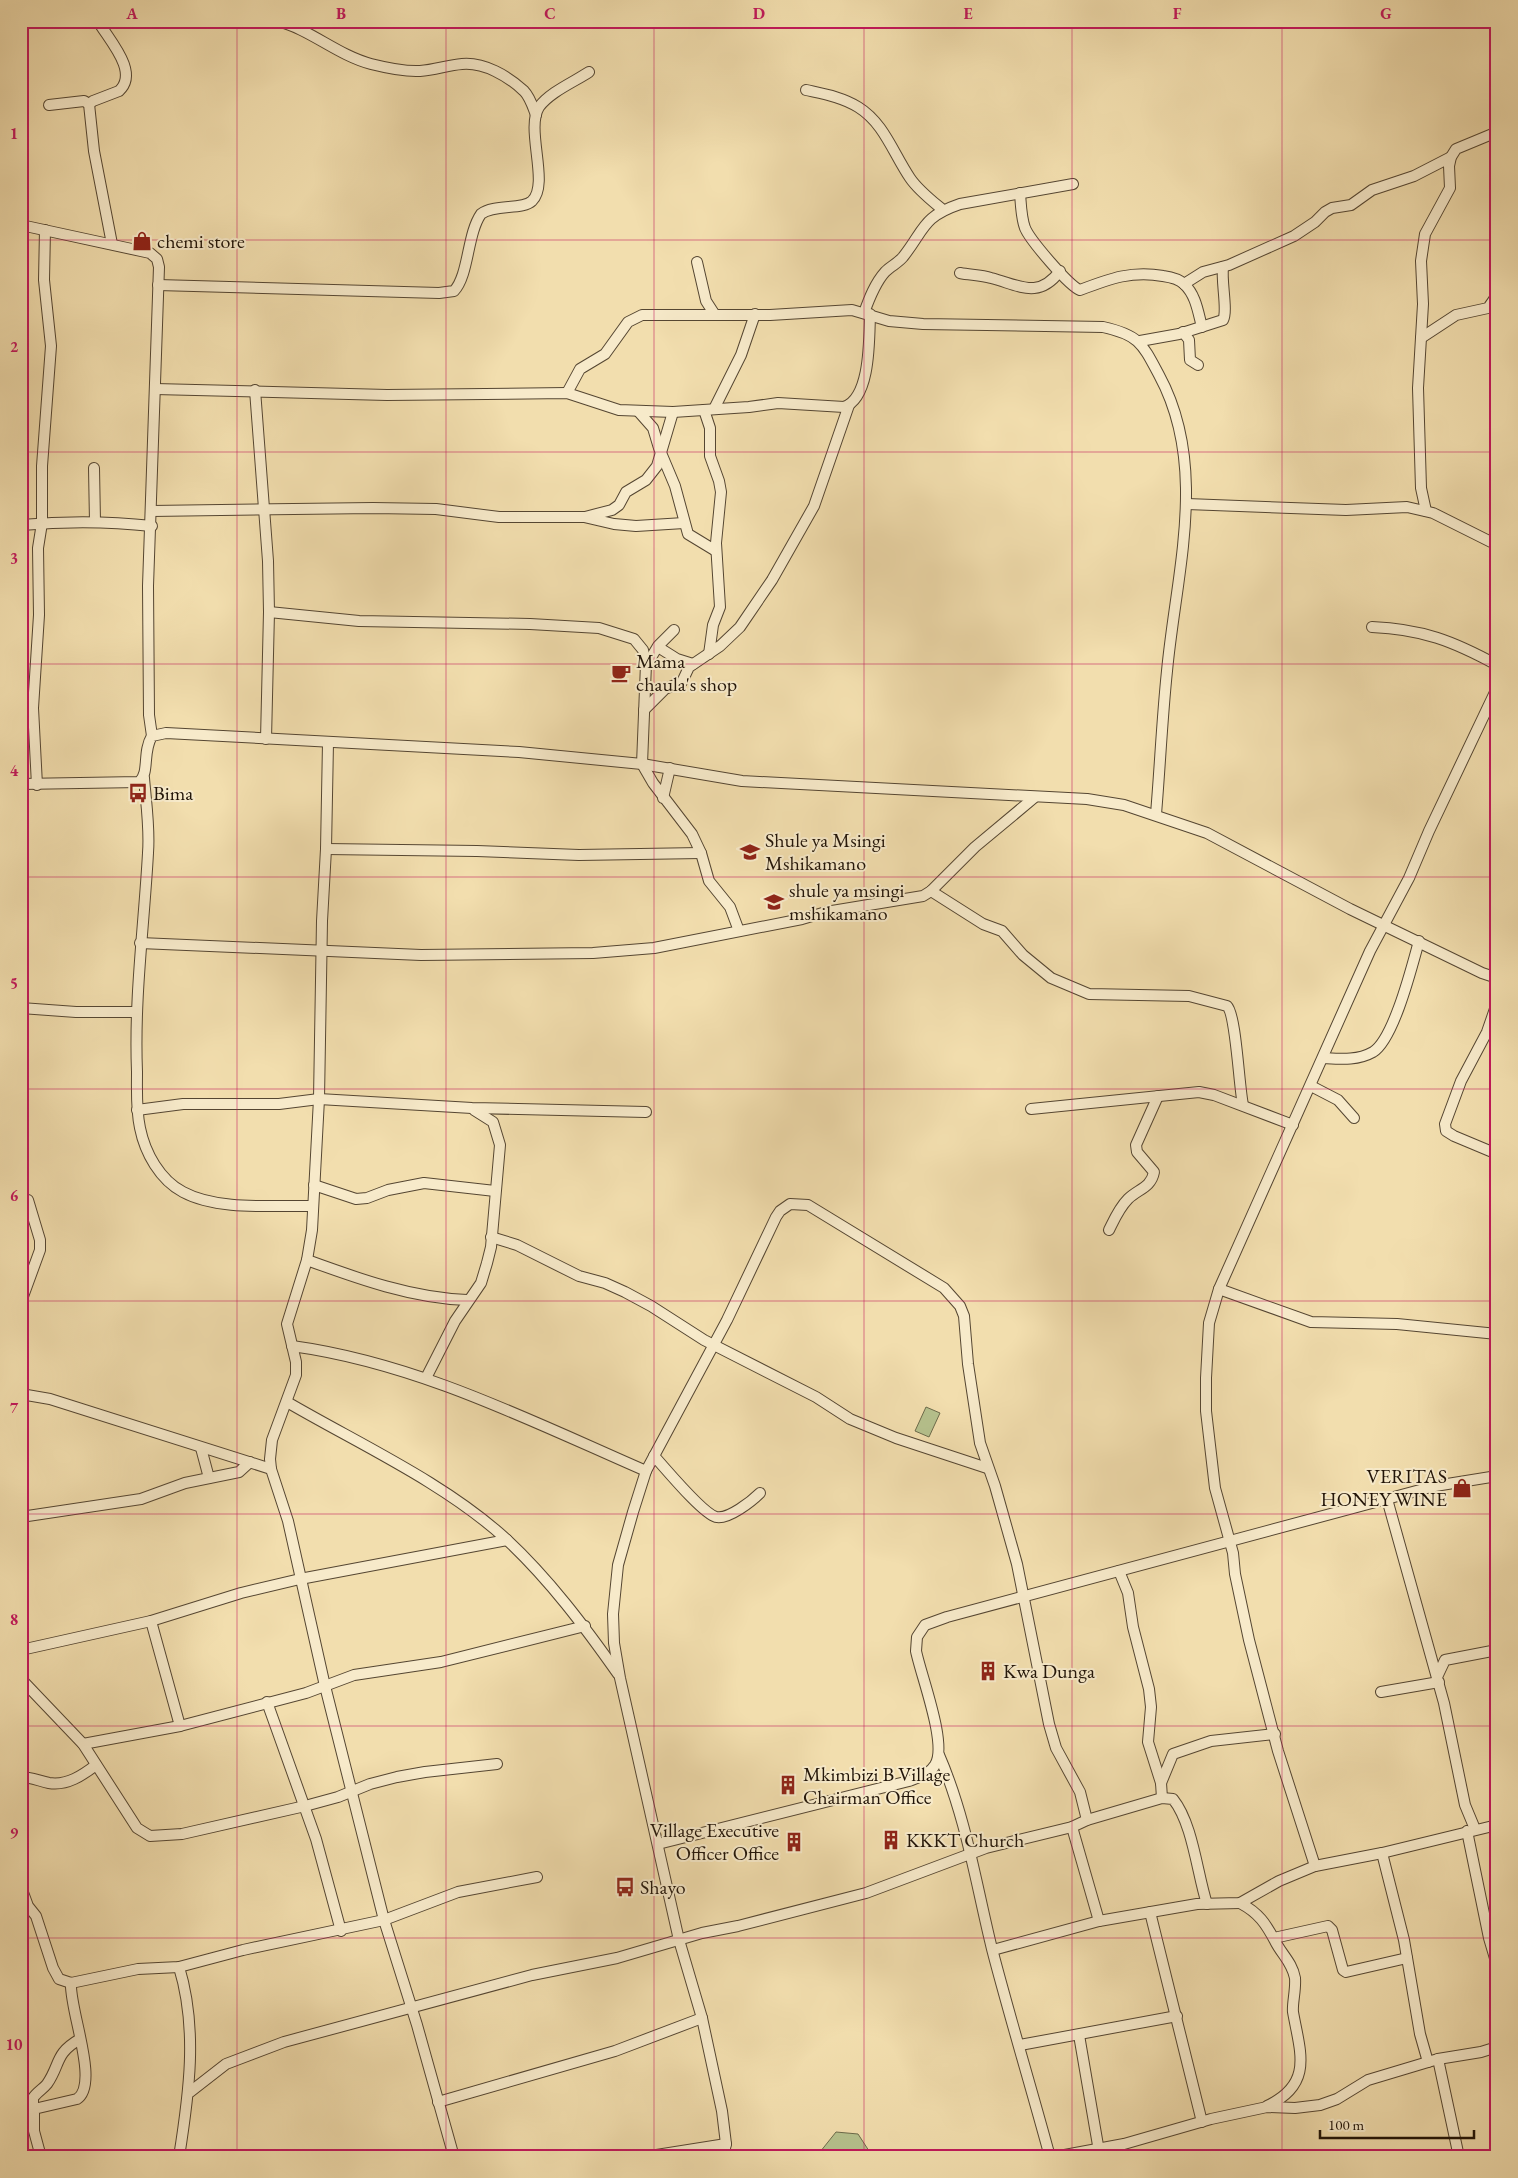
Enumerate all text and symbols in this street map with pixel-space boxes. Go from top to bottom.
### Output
text: A [125,3,138,24]
text: B [336,3,346,24]
text: C [544,3,556,24]
text: D [753,3,765,24]
text: E [963,3,973,24]
text: F [1173,3,1182,24]
text: G [1380,3,1392,24]
text: 1 [10,123,18,144]
place label: chemi store [157,228,245,254]
shop icon: chemi store [131,230,153,252]
text: 2 [10,336,19,357]
text: 3 [10,548,18,569]
place label: Mama chaula's shop [636,648,737,697]
cafe icon: Mama chaula's shop [610,662,632,684]
text: 4 [10,760,19,781]
place label: Bima [153,780,193,806]
bus stop icon: Bima [127,782,149,804]
place label: Shule ya Msingi Mshikamano [765,827,886,876]
school or university icon: Shule ya Msingi Mshikamano [739,841,761,863]
place label: shule ya msingi mshikamano [789,877,905,926]
school or university icon: shule ya msingi mshikamano [763,891,785,913]
text: 5 [10,973,18,994]
text: 6 [10,1185,19,1206]
text: 7 [10,1397,19,1418]
place label: VERITAS HONEY WINE [1321,1463,1447,1512]
shop icon: VERITAS HONEY WINE [1451,1477,1473,1499]
text: 8 [10,1609,18,1630]
place label: Kwa Dunga [1003,1658,1095,1684]
building icon: Kwa Dunga [977,1660,999,1682]
place label: Mkimbizi B Village Chairman Office [803,1761,950,1810]
building icon: Mkimbizi B Village Chairman Office [777,1774,799,1796]
place label: Village Executive Officer Office [650,1817,779,1866]
text: 9 [10,1822,19,1843]
place label: KKKT Church [906,1827,1024,1853]
building icon: KKKT Church [880,1829,902,1851]
building icon: Village Executive Officer Office [783,1831,805,1853]
place label: Shayo [640,1874,686,1900]
bus stop icon: Shayo [614,1876,636,1898]
text: 10 [6,2034,23,2055]
scale bar [1320,2108,1474,2140]
text: 100 m [1328,2115,1365,2134]

